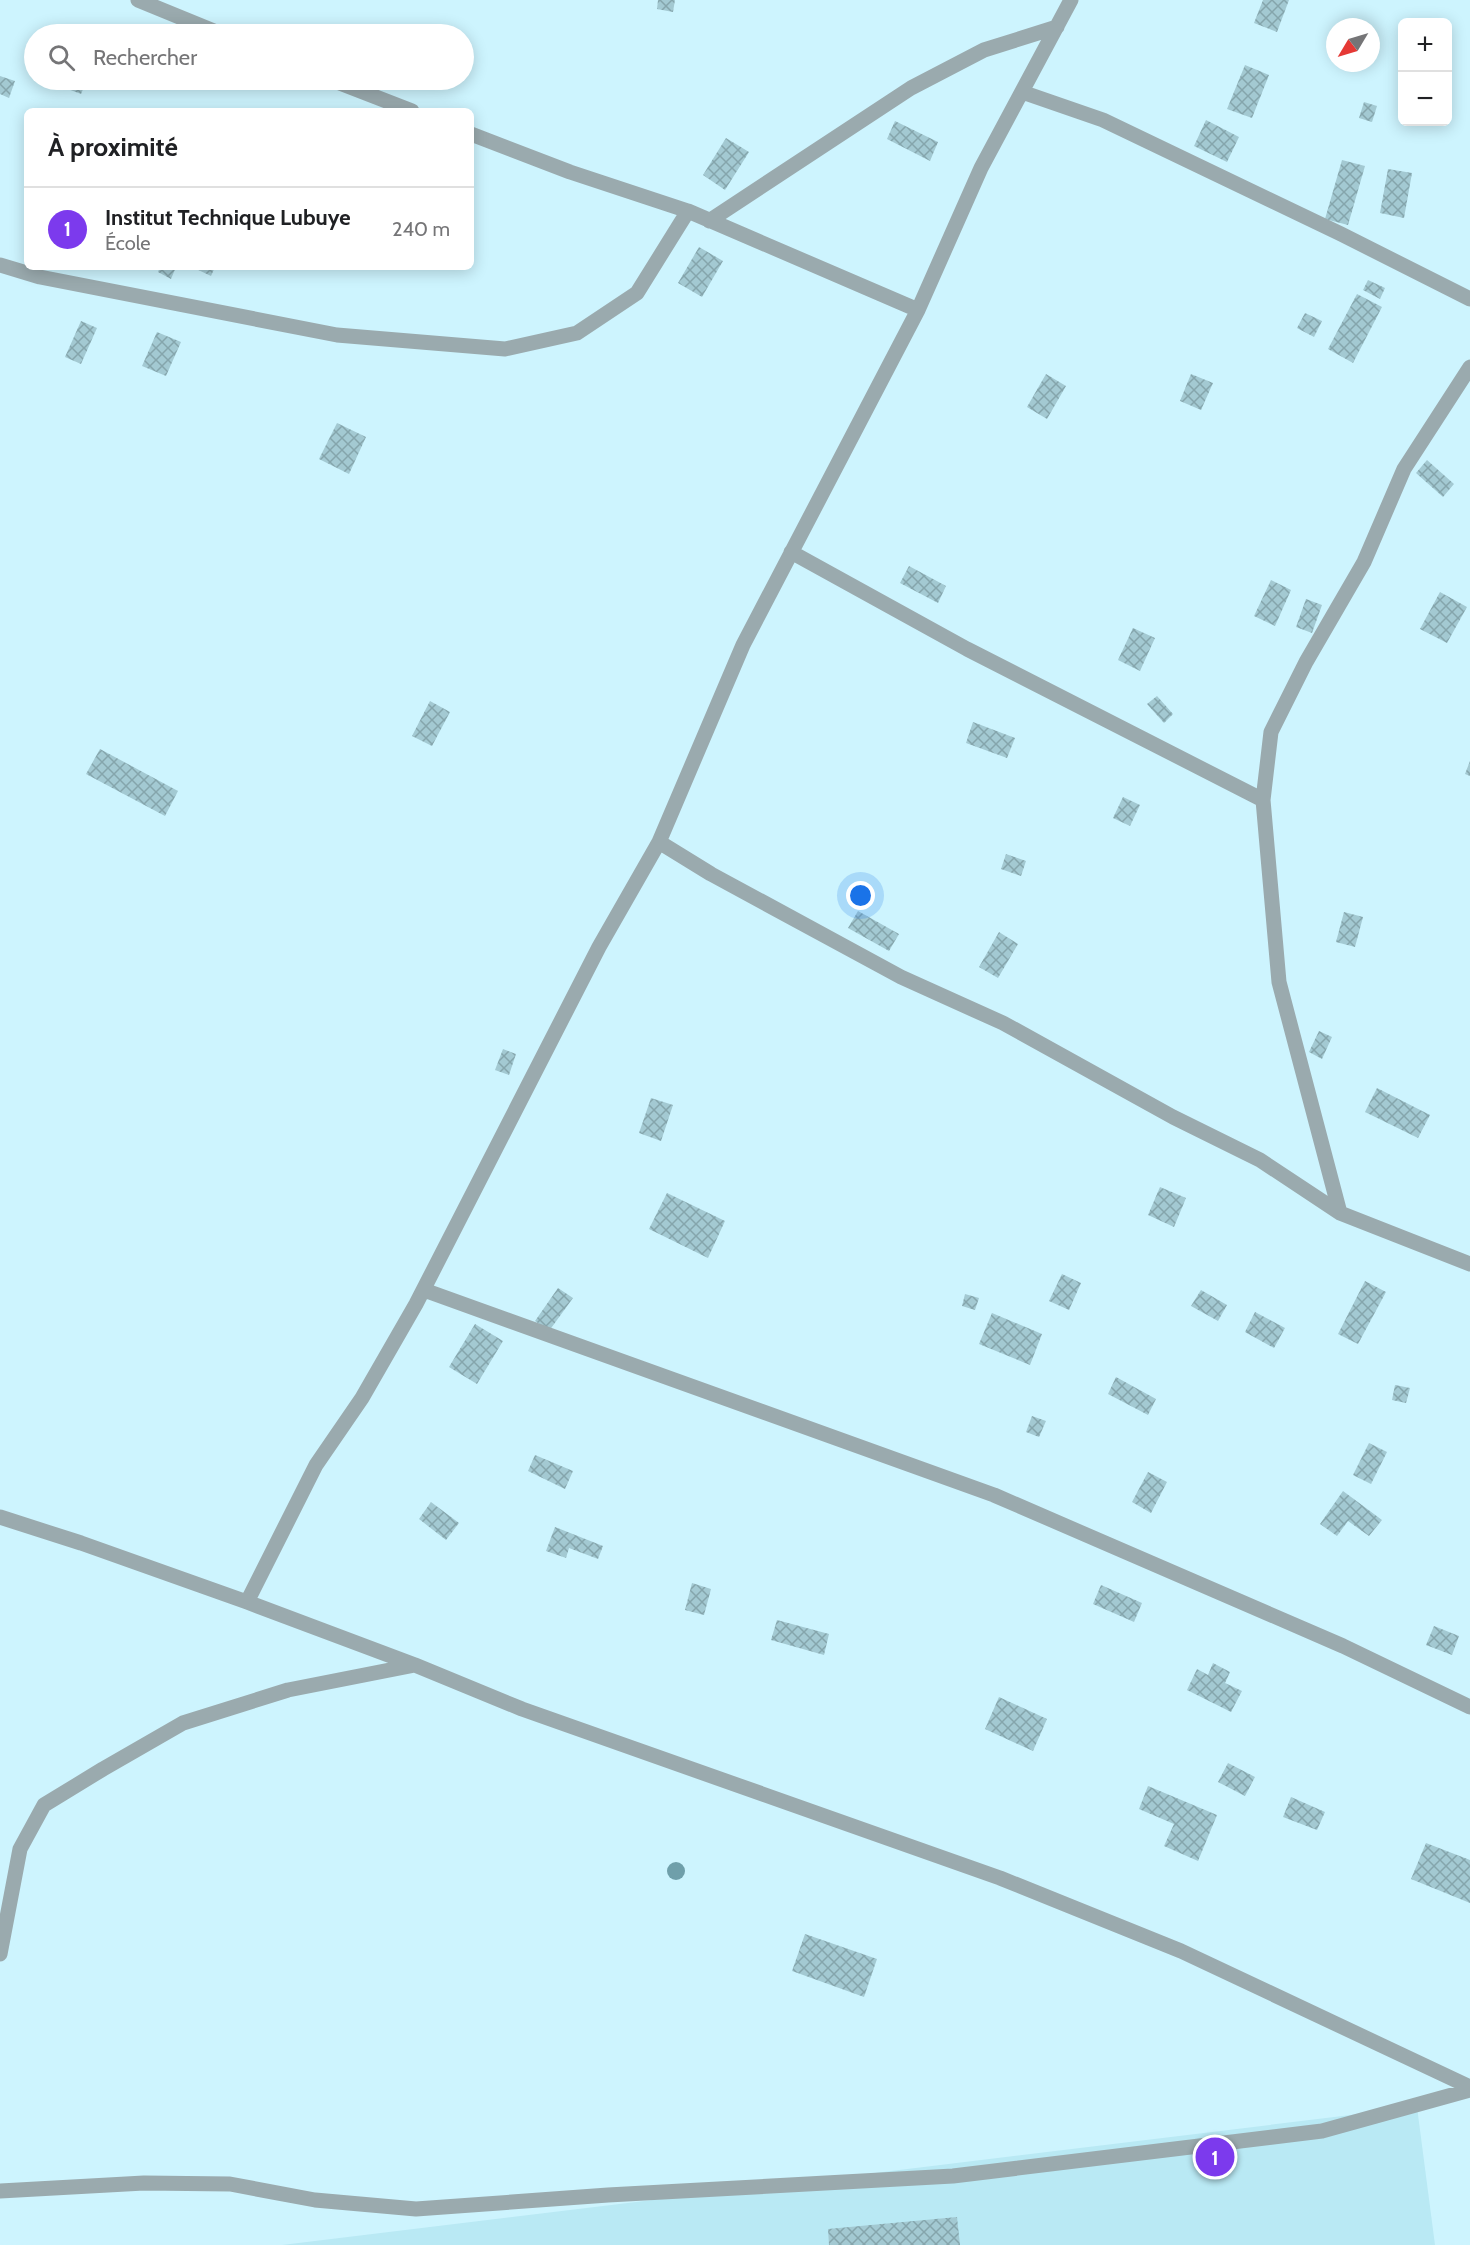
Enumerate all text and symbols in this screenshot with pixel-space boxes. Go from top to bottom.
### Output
north arrow [1326,18,1380,72]
map controls [1398,18,1452,126]
button: + [1398,18,1452,72]
search box [24,24,474,90]
icon: search [45,41,78,74]
text: Rechercher [93,44,197,71]
button: − [1398,72,1452,126]
text: À proximité [48,131,178,163]
text: Institut Technique Lubuye [105,204,351,231]
text: 1 [64,217,71,241]
text: 240 m [392,217,450,241]
text: École [105,231,151,255]
your location [846,881,875,910]
pin: 1 [1196,2134,1234,2180]

